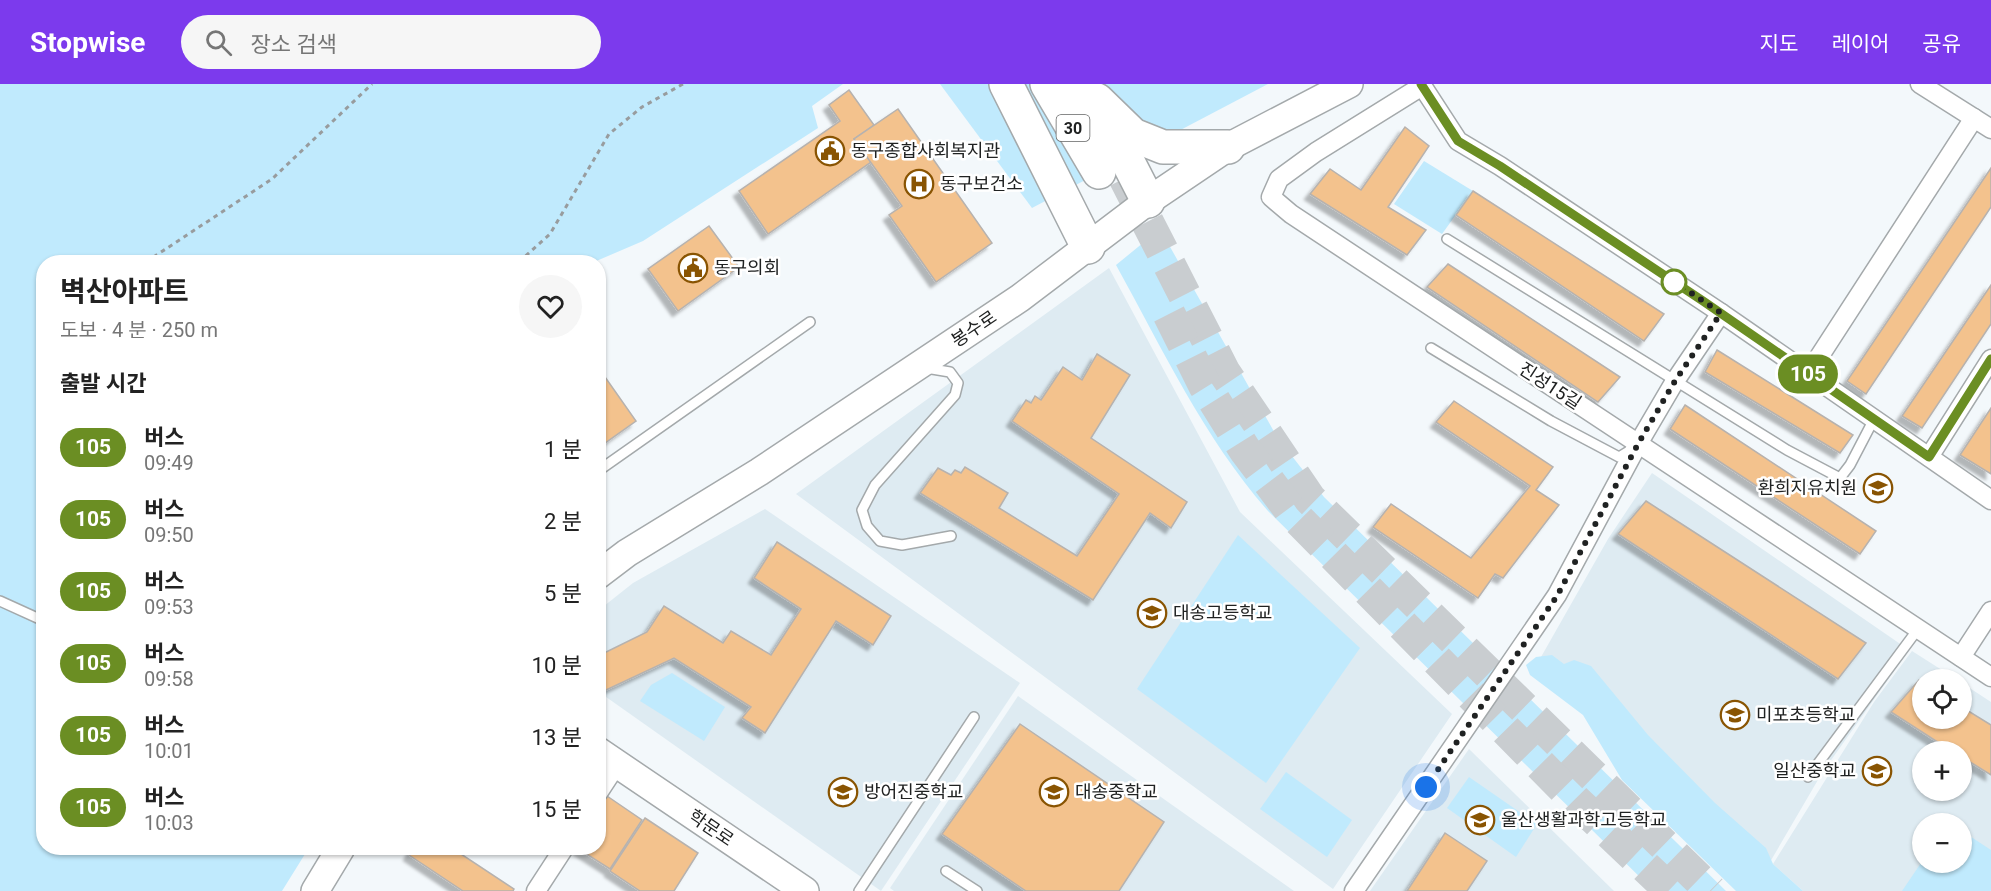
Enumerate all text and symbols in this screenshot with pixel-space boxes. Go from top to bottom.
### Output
search box [181,15,601,69]
text: Stopwise [30,26,145,59]
icon: search [202,26,235,59]
text: 장소 검색 [250,32,337,57]
text: 지도 [1760,32,1798,56]
text: 레이어 [1831,32,1889,56]
text: 공유 [1922,32,1961,56]
road number: 30 [1056,115,1090,141]
public building icon: 동구종합사회복지관 [814,135,846,167]
place label: 동구종합사회복지관 [851,140,1000,161]
hospital icon: 동구보건소 [903,168,935,200]
place label: 동구보건소 [940,173,1023,194]
public building icon: 동구의회 [677,252,709,284]
place label: 동구의회 [714,257,780,278]
unlabelled marker [1661,269,1687,295]
text: 벽산아파트 [60,275,189,308]
button: heart [519,275,582,338]
street label: 봉수로 [947,306,1000,351]
text: 도보 · 4 분 · 250 m [60,318,218,342]
line badge: 105 [1774,354,1842,394]
street label: 진성15길 [1515,358,1585,413]
text: 105 [1790,362,1826,386]
text: 출발 시간 [60,371,146,396]
text: 버스 [144,425,184,450]
text: 105 [75,435,111,459]
text: 1 분 [544,437,582,462]
text: 09:49 [144,451,194,475]
school or university icon: 환희지유치원 [1862,472,1894,504]
place label: 환희지유치원 [1758,477,1857,498]
text: 버스 [144,497,184,522]
text: 105 [75,507,111,531]
text: 2 분 [544,509,582,534]
text: 09:50 [144,523,194,547]
text: 버스 [144,569,184,594]
text: 105 [75,579,111,603]
text: 5 분 [544,581,582,606]
text: 09:53 [144,595,194,619]
school or university icon: 대송고등학교 [1136,597,1168,629]
place label: 대송고등학교 [1173,602,1272,623]
text: 버스 [144,641,184,666]
text: 105 [75,651,111,675]
text: 10 분 [532,653,582,678]
text: 09:58 [144,667,194,691]
map controls [1912,669,1972,873]
button: locate [1912,669,1972,729]
school or university icon: 미포초등학교 [1719,699,1751,731]
place label: 미포초등학교 [1756,704,1855,725]
text: 버스 [144,713,184,738]
text: 105 [75,723,111,747]
text: 13 분 [532,725,582,750]
text: 10:01 [144,739,194,763]
button: + [1912,741,1972,801]
school or university icon: 일산중학교 [1861,755,1893,787]
place label: 일산중학교 [1773,760,1856,781]
your location [1411,772,1441,802]
school or university icon: 방어진중학교 [827,776,859,808]
school or university icon: 대송중학교 [1038,776,1070,808]
place label: 방어진중학교 [864,781,963,802]
place label: 대송중학교 [1075,781,1158,802]
text: 버스 [144,785,184,810]
text: 105 [75,795,111,819]
text: 15 분 [532,797,582,822]
school or university icon: 울산생활과학고등학교 [1464,804,1496,836]
street label: 학문로 [685,805,738,850]
place label: 울산생활과학고등학교 [1501,809,1667,830]
text: 10:03 [144,811,194,835]
button: − [1912,813,1972,873]

